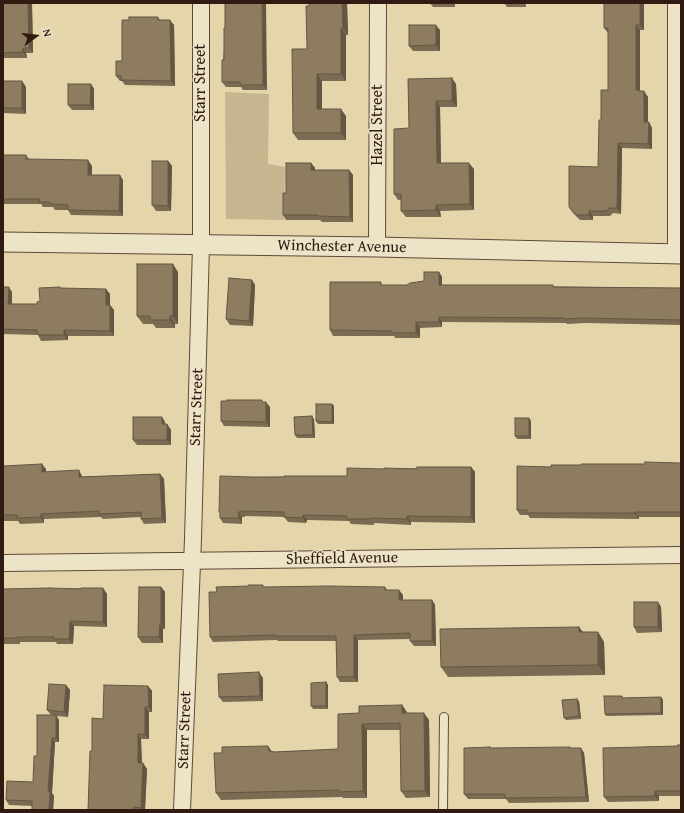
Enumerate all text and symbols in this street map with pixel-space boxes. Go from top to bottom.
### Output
north arrow [16,16,56,56]
text: N [39,27,56,39]
street label: Starr Street [191,44,211,122]
street label: Hazel Street [368,84,388,166]
street label: Winchester Avenue [277,236,407,258]
street label: Starr Street [186,368,208,446]
street label: Sheffield Avenue [286,548,398,570]
street label: Starr Street [174,691,196,769]

